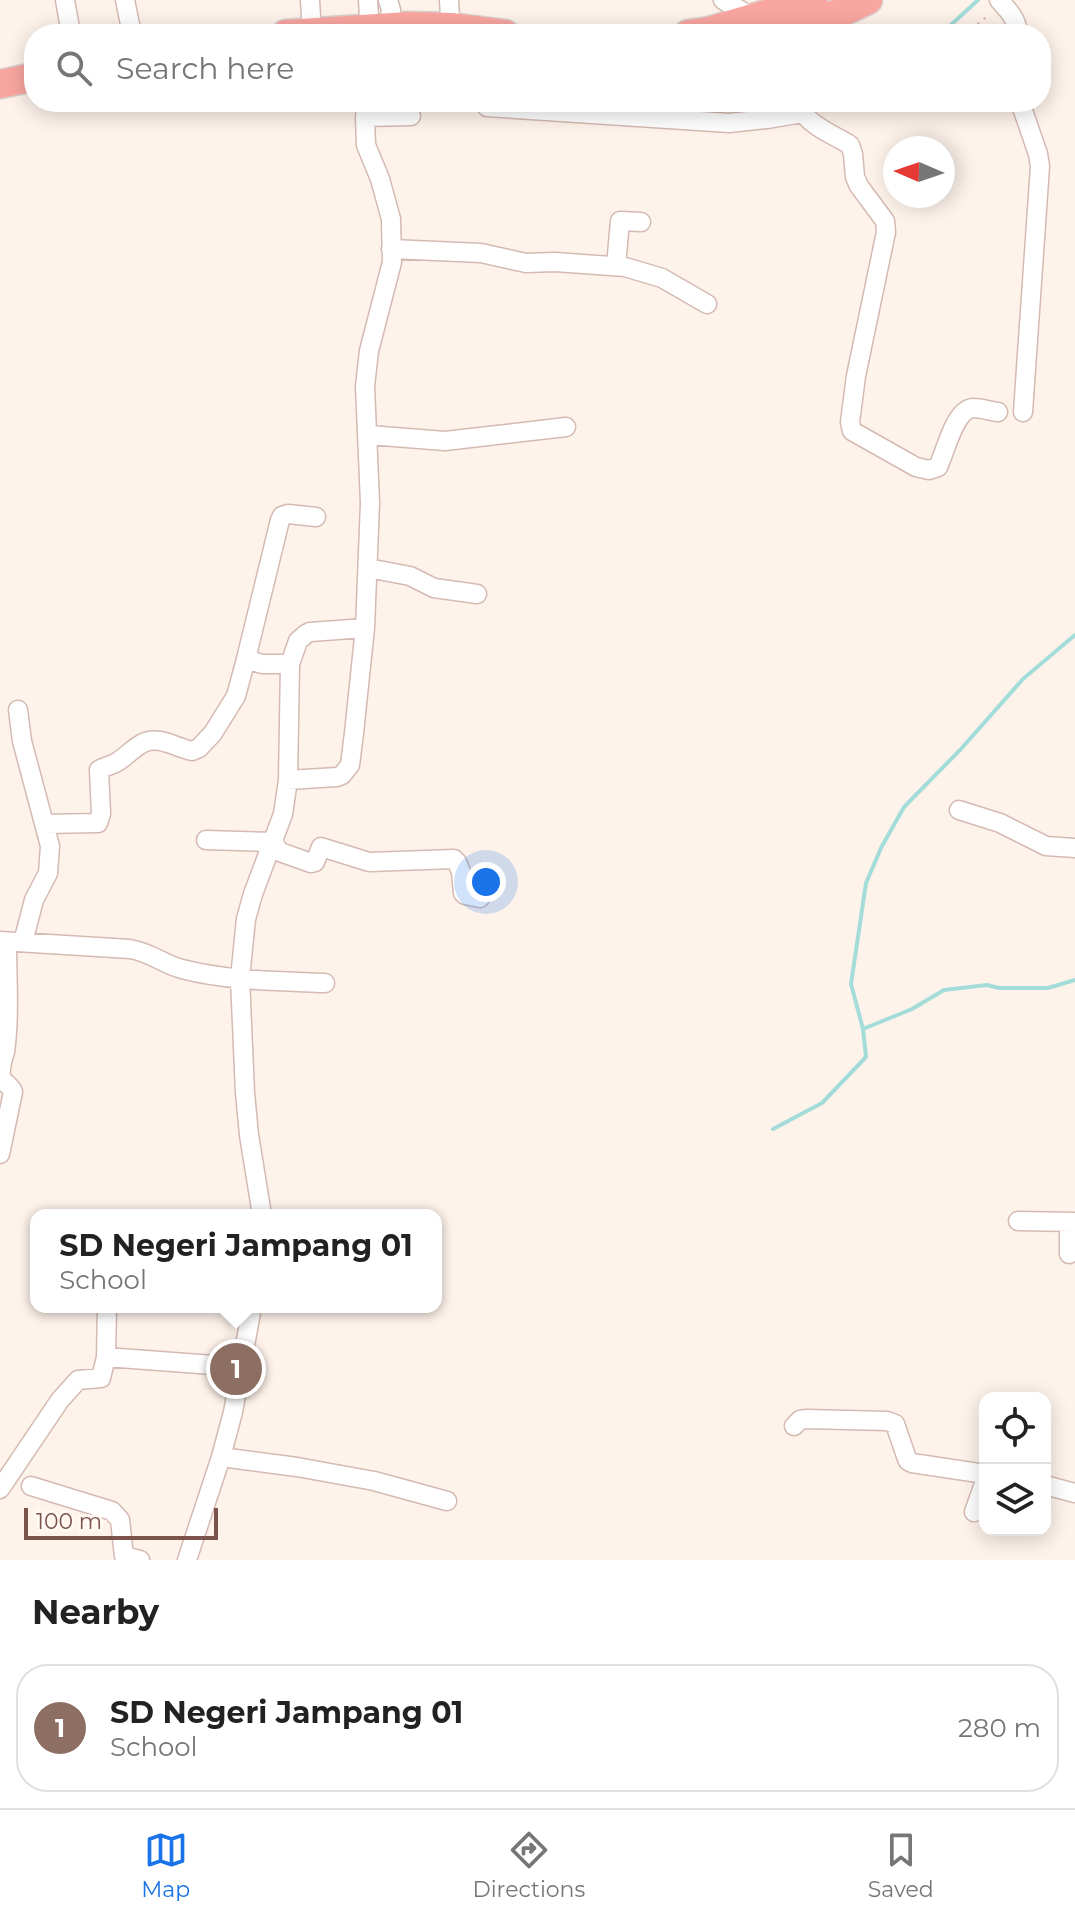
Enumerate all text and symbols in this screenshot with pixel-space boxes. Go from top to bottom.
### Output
search box [24,24,1051,112]
icon: search [52,46,96,90]
text: Search here [116,50,294,87]
north arrow [883,136,955,208]
your location [466,862,506,902]
popup [30,1209,442,1313]
text: SD Negeri Jampang 01 [59,1227,413,1264]
text: School [59,1264,147,1296]
pin: 1 [210,1339,262,1399]
map controls [979,1392,1051,1536]
button: locate [979,1392,1051,1464]
button: layers [979,1464,1051,1536]
scale bar [24,1504,218,1540]
text: 100 m [36,1508,102,1535]
text: Nearby [32,1591,159,1633]
text: SD Negeri Jampang 01 [110,1694,463,1731]
text: 1 [55,1712,65,1744]
text: 280 m [958,1712,1041,1744]
text: School [110,1731,198,1763]
tab: Map [141,1828,190,1903]
tab: Directions [473,1828,585,1903]
tab: Saved [868,1828,934,1903]

